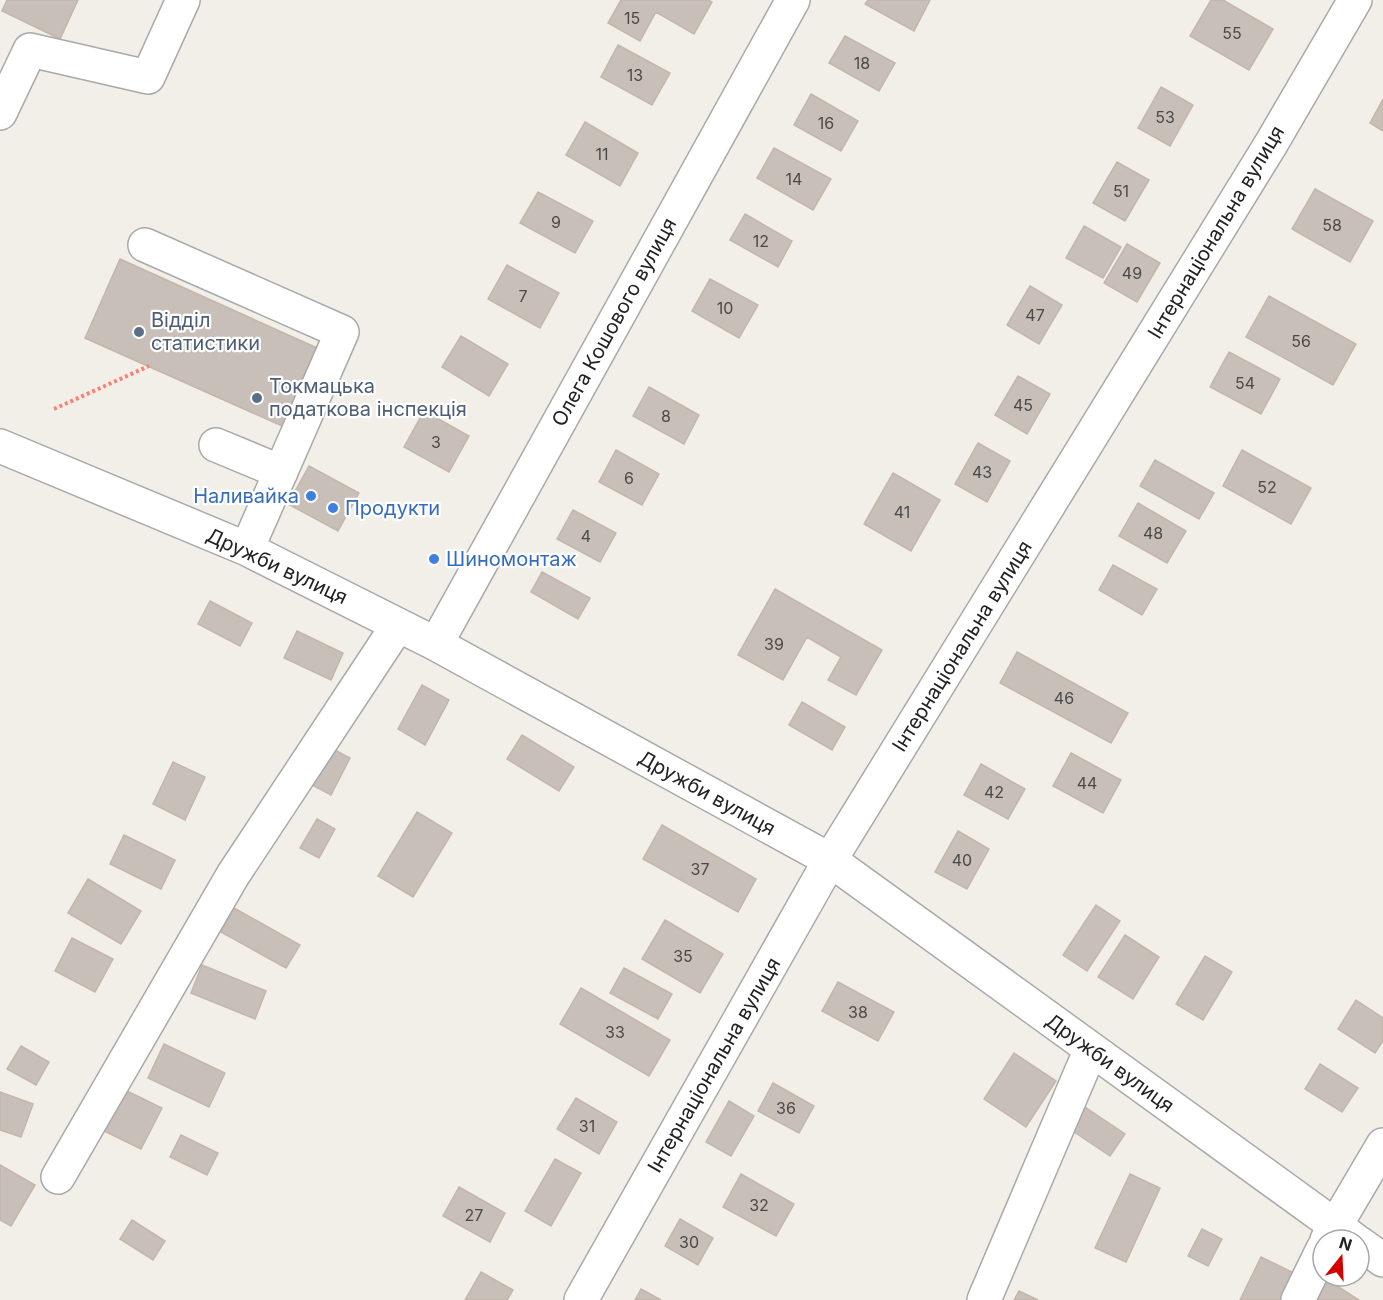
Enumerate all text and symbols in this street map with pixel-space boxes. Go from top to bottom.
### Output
house number: 15 [624,8,640,28]
house number: 55 [1222,23,1242,43]
house number: 18 [854,53,870,73]
house number: 13 [627,65,643,85]
house number: 53 [1155,107,1175,127]
house number: 16 [818,113,834,133]
street label: Інтернаціональна вулиця [1143,121,1289,343]
house number: 11 [595,144,609,164]
house number: 14 [786,169,802,189]
house number: 51 [1113,181,1129,201]
house number: 9 [551,212,561,232]
street label: Олега Кошового вулиця [547,214,681,430]
house number: 58 [1322,215,1342,235]
house number: 12 [753,231,769,251]
house number: 49 [1122,263,1142,283]
house number: 7 [518,286,528,306]
house number: 10 [717,298,733,318]
house number: 47 [1025,305,1045,325]
place label: Відділ статистики [151,308,260,355]
marker: Відділ статистики [132,325,146,339]
house number: 56 [1291,331,1311,351]
house number: 54 [1235,373,1255,393]
place label: Токмацька податкова інспекція [269,374,467,421]
marker: Токмацька податкова інспекція [250,391,264,405]
house number: 45 [1013,395,1033,415]
house number: 8 [661,406,671,426]
house number: 3 [431,432,441,452]
house number: 43 [972,462,992,482]
house number: 6 [624,468,634,488]
house number: 52 [1257,477,1277,497]
place label: Наливайка [193,484,299,508]
marker: Наливайка [304,489,318,503]
place label: Продукти [345,496,440,520]
marker: Продукти [326,501,340,515]
house number: 41 [894,502,910,522]
street label: Дружби вулиця [203,523,351,609]
house number: 48 [1143,523,1163,543]
house number: 4 [581,526,591,546]
street label: Інтернаціональна вулиця [887,536,1037,756]
place label: Шиномонтаж [446,547,577,571]
marker: Шиномонтаж [427,552,441,566]
house number: 39 [764,634,784,654]
house number: 46 [1054,688,1074,708]
street label: Дружби вулиця [634,745,780,841]
house number: 44 [1077,773,1097,793]
house number: 42 [984,782,1004,802]
house number: 40 [952,850,972,870]
house number: 37 [691,859,709,879]
house number: 35 [673,946,693,966]
street label: Інтернаціональна вулиця [643,953,785,1177]
house number: 38 [848,1002,868,1022]
street label: Дружби вулиця [1041,1008,1179,1118]
house number: 33 [605,1022,625,1042]
house number: 36 [776,1098,796,1118]
house number: 31 [579,1116,595,1136]
house number: 32 [749,1195,769,1215]
house number: 27 [465,1205,483,1225]
north arrow [1311,1228,1371,1288]
house number: 30 [679,1232,699,1252]
text: N [1337,1232,1355,1255]

